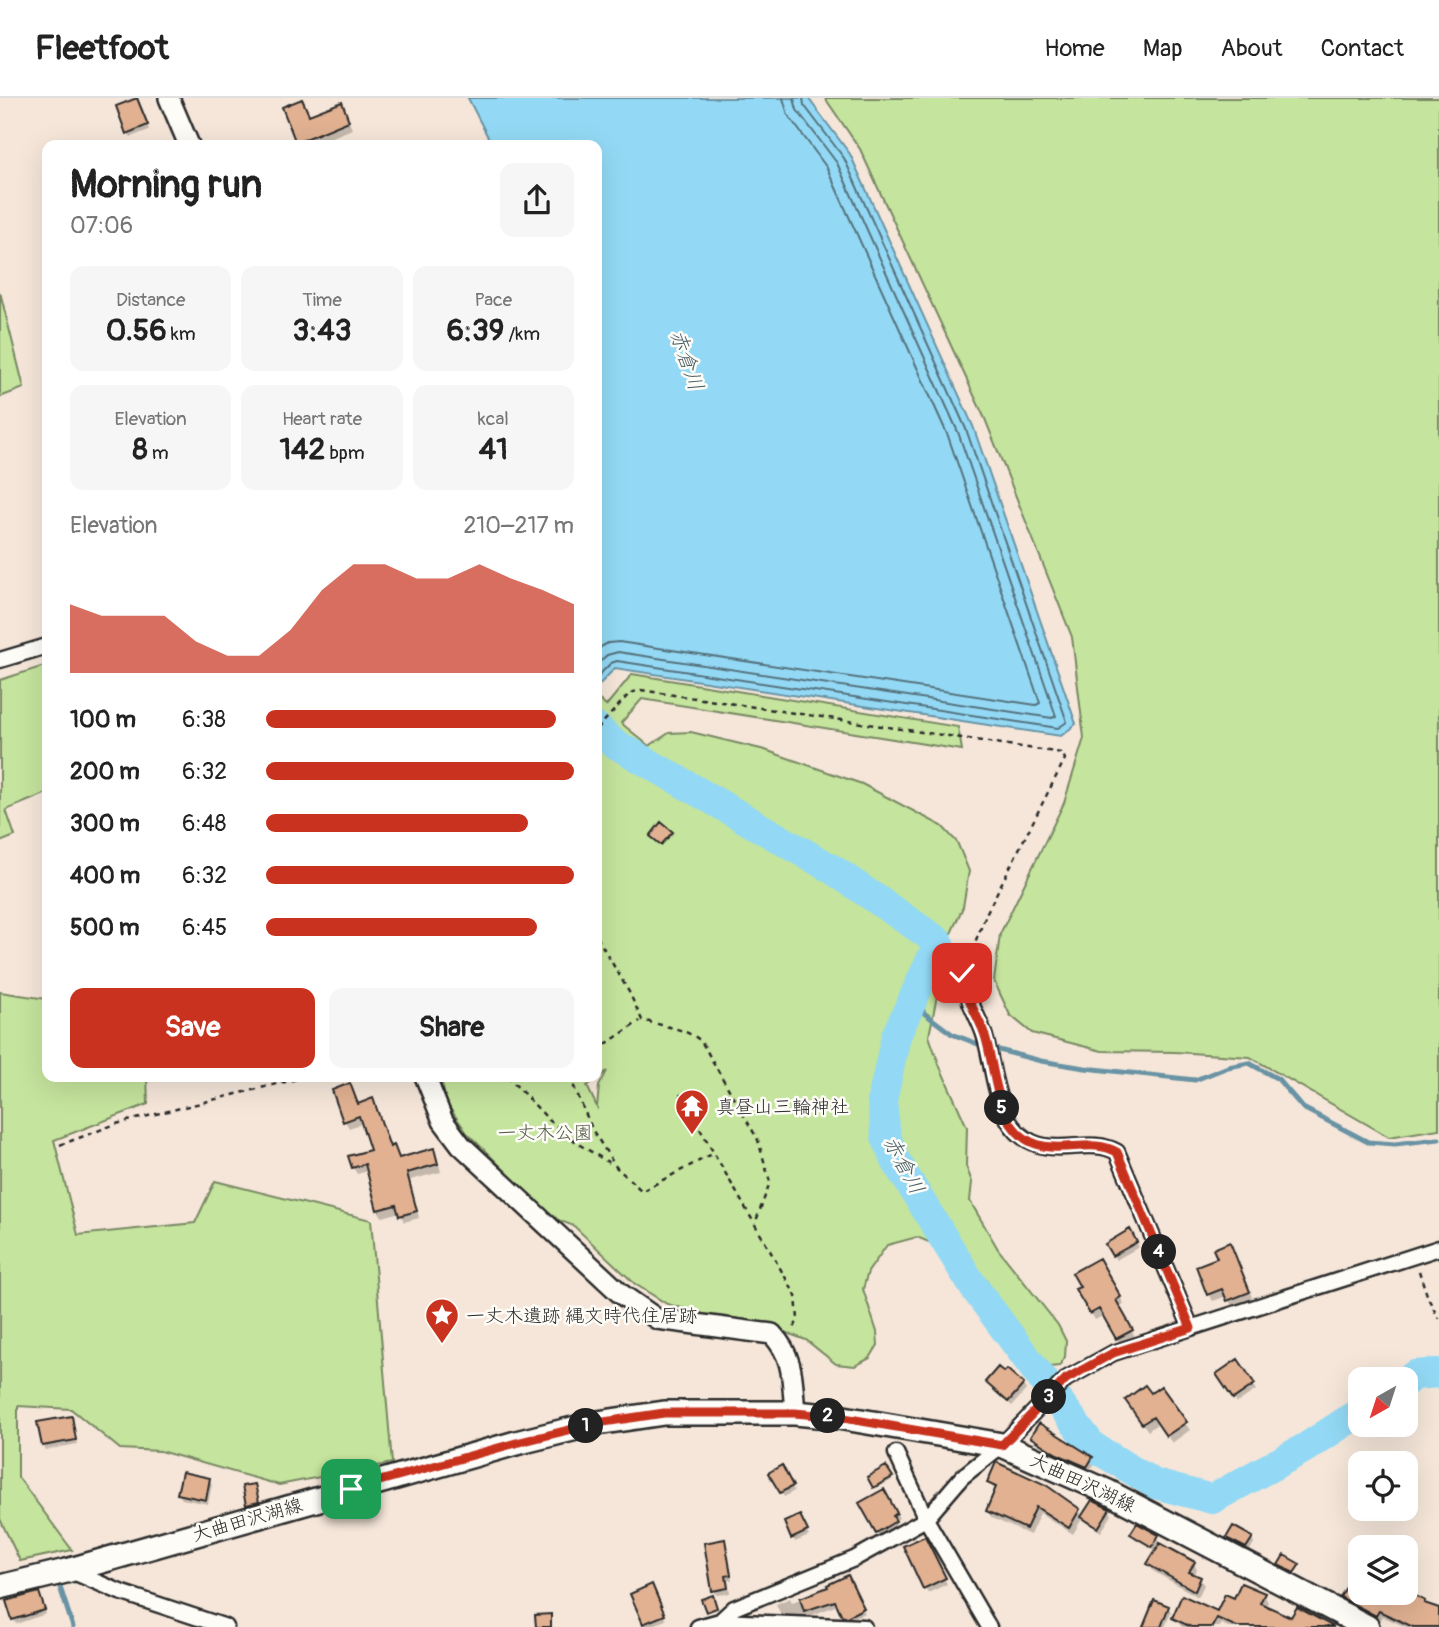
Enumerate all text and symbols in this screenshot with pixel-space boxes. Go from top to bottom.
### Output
text: Fleetfoot [35,28,169,69]
text: Home [1044,34,1105,63]
text: Map [1143,34,1183,63]
text: About [1221,34,1283,63]
text: Contact [1321,34,1404,63]
text: Morning run [70,161,262,209]
button: share [500,163,574,237]
text: 07:06 [70,211,133,240]
text: Distance [116,288,185,312]
text: Time [302,288,342,312]
text: Pace [475,288,512,312]
text: 0.56 [106,312,167,349]
text: 3:43 [293,312,351,349]
text: 6:39 [447,312,504,349]
text: km [167,322,196,346]
text: /km [504,322,540,346]
water label: 赤倉川 [664,326,710,394]
text: Elevation [114,407,187,431]
text: Heart rate [282,407,362,431]
text: kcal [478,407,509,431]
text: 8 [133,431,148,468]
text: 142 [279,431,325,468]
text: 41 [479,431,508,468]
text: m [148,441,169,465]
text: bpm [325,441,365,465]
text: Elevation [70,511,158,540]
text: 210–217 m [463,511,574,540]
text: 100 m [70,705,136,734]
text: 6:38 [182,705,226,734]
text: 200 m [70,757,140,786]
text: 6:32 [182,757,227,786]
text: 300 m [70,809,140,838]
text: 6:48 [182,809,226,838]
text: 400 m [70,861,140,890]
text: 6:32 [182,861,227,890]
text: 500 m [70,913,139,942]
text: 6:45 [182,913,227,942]
pin [932,943,992,1003]
icon: check [943,954,981,992]
button: Save [70,988,315,1068]
button: Share [329,988,574,1068]
temple icon: 真昼山三輪神社 [673,1087,711,1136]
pin: 5 [984,1090,1020,1126]
place label: 真昼山三輪神社 [716,1095,849,1119]
text: 5 [996,1095,1007,1119]
park label: 一丈木公園 [497,1121,593,1145]
water label: 赤倉川 [877,1131,930,1199]
pin: 4 [1142,1234,1176,1270]
text: 4 [1153,1239,1164,1263]
place icon: 一丈木遺跡 縄文時代住居跡 [423,1296,461,1345]
place label: 一丈木遺跡 縄文時代住居跡 [466,1304,698,1328]
north arrow [1348,1367,1418,1437]
map controls [1348,1367,1418,1605]
pin: 3 [1032,1380,1066,1414]
text: 3 [1043,1384,1054,1408]
pin: 2 [810,1398,846,1434]
text: 2 [822,1403,833,1427]
pin: 1 [568,1408,604,1444]
text: 1 [582,1413,589,1437]
street label: 大曲田沢湖線 [1026,1448,1139,1518]
button: locate [1348,1451,1418,1521]
pin [321,1459,381,1519]
icon: arrive [332,1470,370,1508]
street label: 大曲田沢湖線 [189,1493,305,1547]
button: layers [1348,1535,1418,1605]

